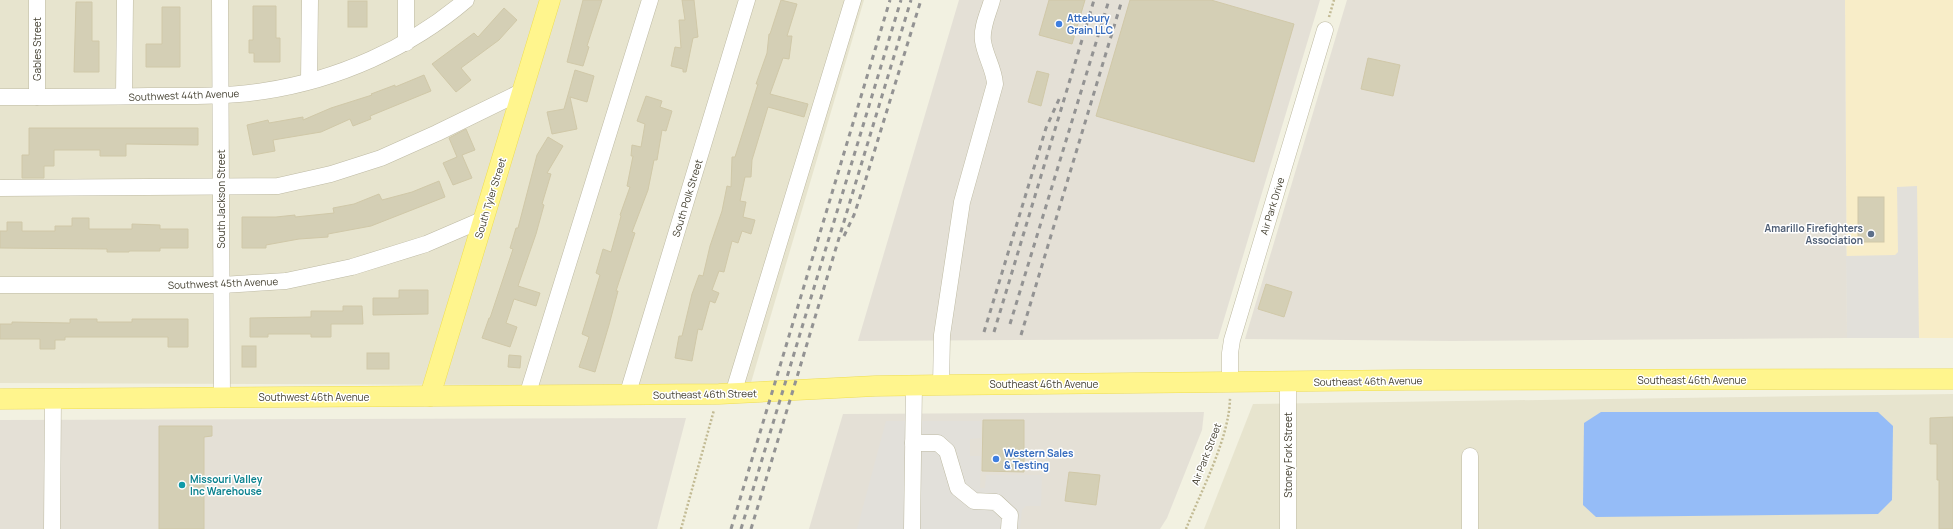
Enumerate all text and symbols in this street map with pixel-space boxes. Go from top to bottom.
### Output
place label: Attebury Grain LLC [1067,11,1113,37]
street label: Gables Street [30,17,44,81]
marker: Attebury Grain LLC [1054,19,1064,29]
street label: Southwest 44th Avenue [128,86,240,104]
street label: South Jackson Street [214,149,228,249]
street label: South Tyler Street [471,156,509,240]
street label: South Polk Street [669,157,705,239]
street label: Air Park Drive [1257,175,1287,237]
place label: Amarillo Firefighters Association [1765,221,1864,247]
marker: Amarillo Firefighters Association [1866,229,1876,239]
street label: Southwest 45th Avenue [168,274,279,292]
street label: Southeast 46th Avenue [1313,373,1423,389]
street label: Southeast 46th Avenue [1638,373,1747,387]
street label: Southeast 46th Avenue [990,377,1099,391]
street label: Southeast 46th Street [653,386,757,402]
street label: Southwest 46th Avenue [259,390,370,404]
street label: Stoney Fork Street [1281,412,1295,498]
street label: Air Park Street [1188,421,1224,487]
place label: Western Sales & Testing [1004,446,1074,472]
marker: Western Sales & Testing [991,454,1001,464]
place label: Missouri Valley Inc Warehouse [190,472,263,498]
marker: Missouri Valley Inc Warehouse [177,480,187,490]

